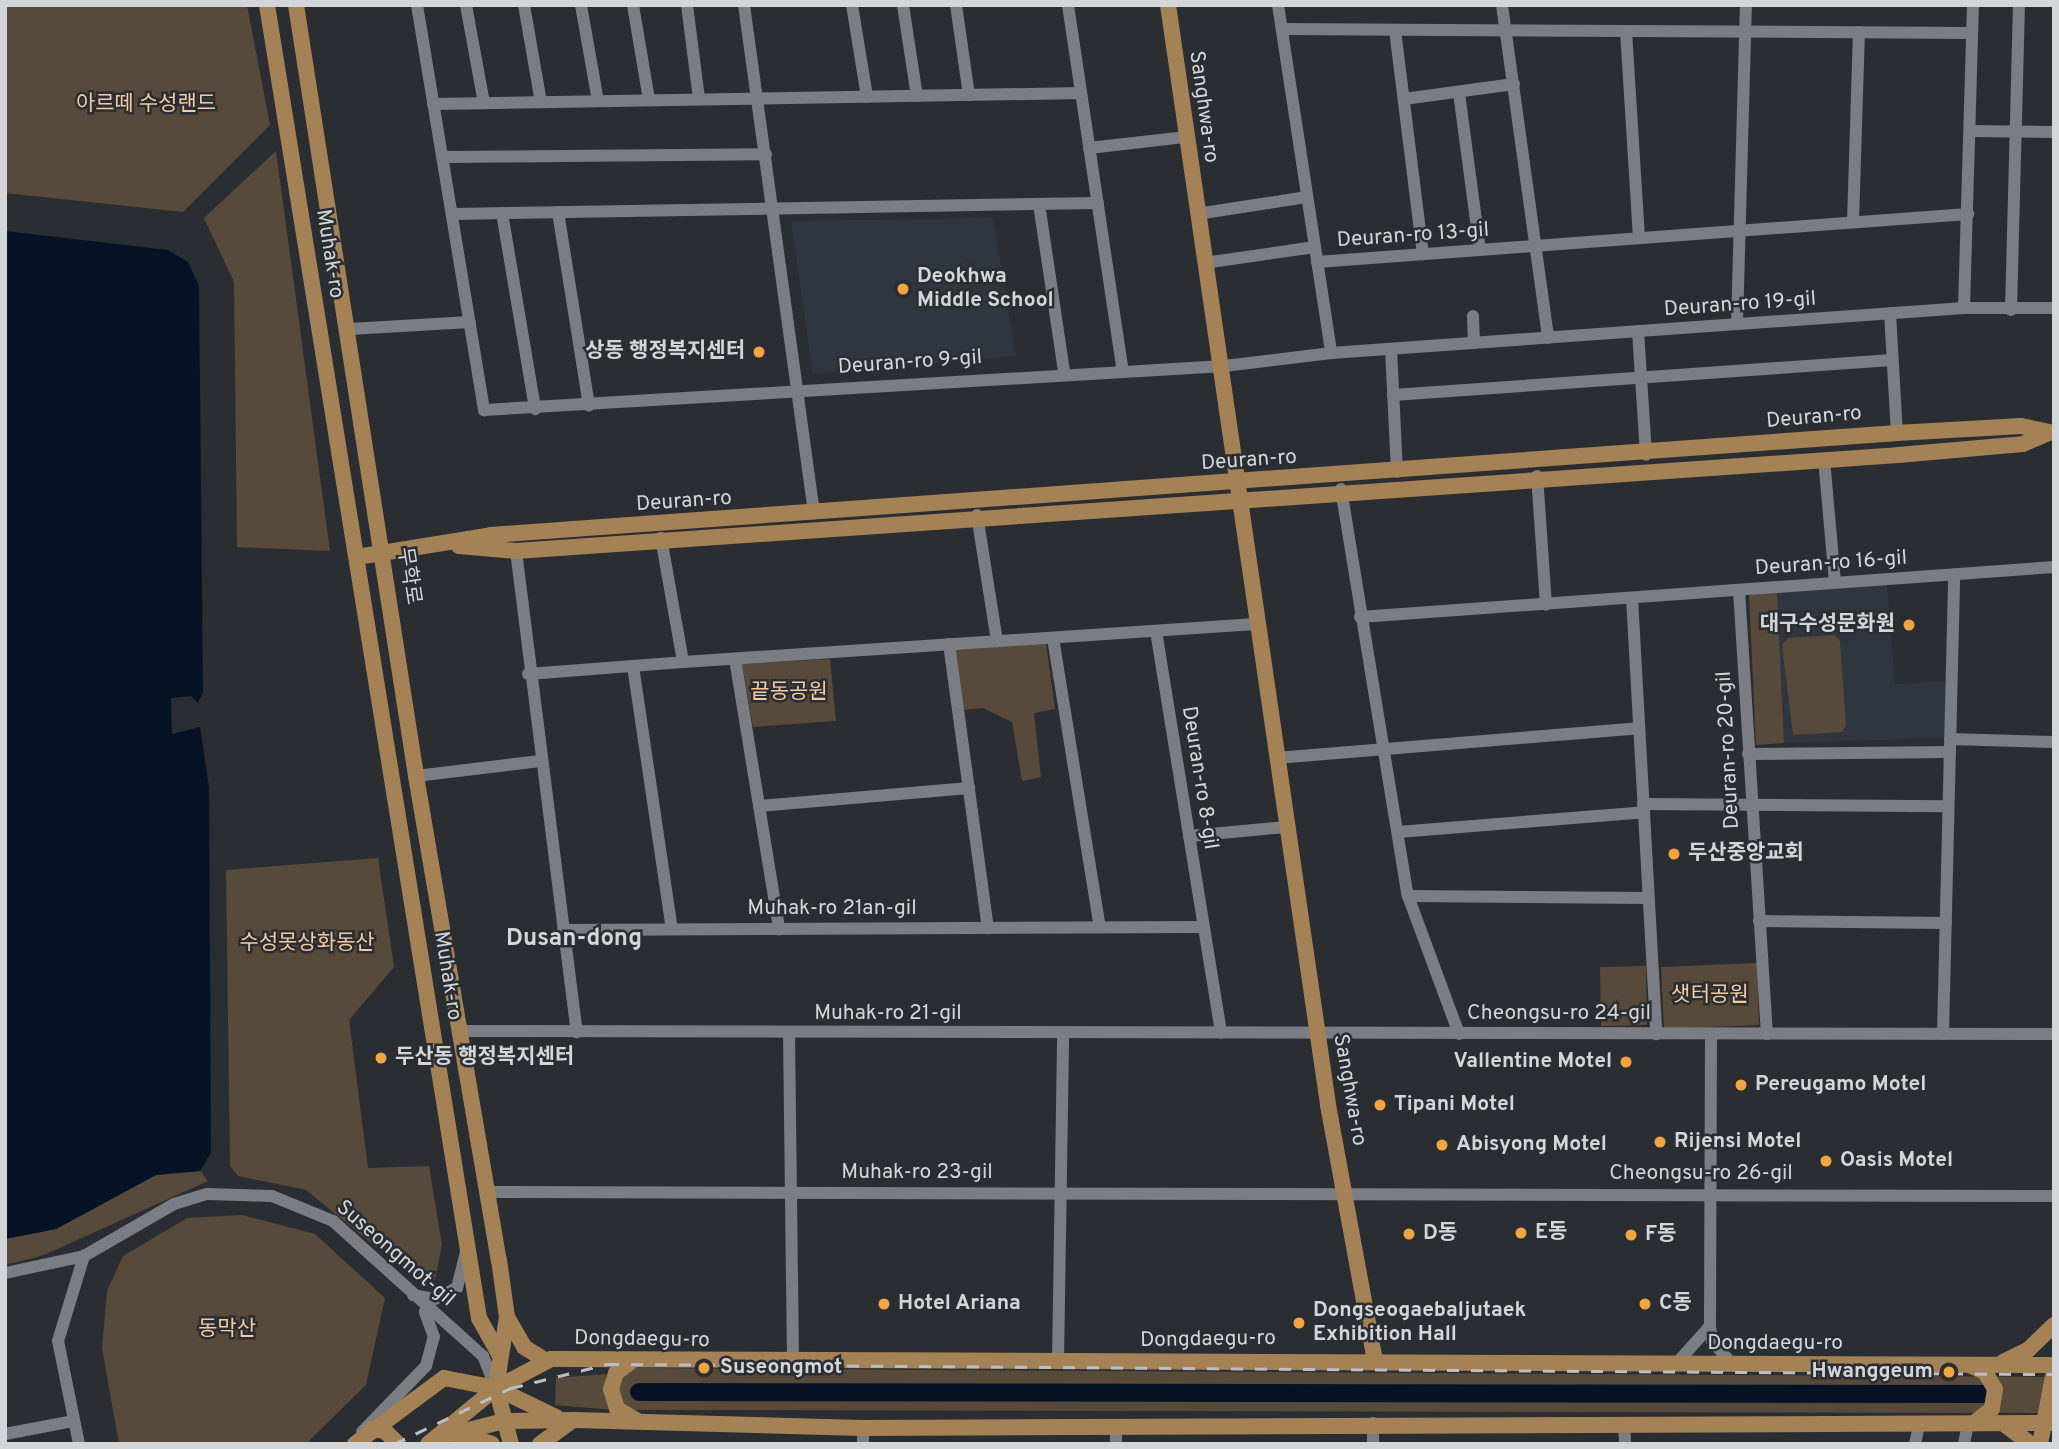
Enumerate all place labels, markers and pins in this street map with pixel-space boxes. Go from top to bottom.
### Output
place label: Deokhwa Middle School [917,264,1054,314]
marker: Deokhwa Middle School [895,281,911,297]
place label: 상동 행정복지센터 [585,339,745,365]
marker: 상동 행정복지센터 [751,344,767,360]
place label: 대구수성문화원 [1760,612,1895,638]
marker: 대구수성문화원 [1901,617,1917,633]
place label: 두산중앙교회 [1688,841,1804,867]
marker: 두산중앙교회 [1666,846,1682,862]
place label: 두산동 행정복지센터 [395,1045,574,1071]
place label: Vallentine Motel [1454,1049,1612,1075]
marker: 두산동 행정복지센터 [373,1050,389,1066]
marker: Vallentine Motel [1618,1054,1634,1070]
place label: Pereugamo Motel [1755,1072,1926,1098]
marker: Pereugamo Motel [1733,1077,1749,1093]
place label: Tipani Motel [1394,1092,1515,1118]
marker: Tipani Motel [1372,1097,1388,1113]
place label: Rijensi Motel [1674,1129,1801,1155]
place label: Abisyong Motel [1456,1132,1607,1158]
marker: Rijensi Motel [1652,1134,1668,1150]
marker: Abisyong Motel [1434,1137,1450,1153]
place label: Oasis Motel [1840,1148,1953,1174]
marker: Oasis Motel [1818,1153,1834,1169]
place label: E동 [1535,1220,1567,1246]
place label: D동 [1423,1221,1457,1247]
place label: F동 [1645,1222,1676,1248]
marker: E동 [1513,1225,1529,1241]
marker: D동 [1401,1226,1417,1242]
marker: F동 [1623,1227,1639,1243]
place label: Hotel Ariana [898,1291,1022,1317]
place label: C동 [1659,1291,1692,1317]
marker: Hotel Ariana [876,1296,892,1312]
marker: C동 [1637,1296,1653,1312]
place label: Dongseogaebaljutaek Exhibition Hall [1313,1298,1526,1348]
marker: Dongseogaebaljutaek Exhibition Hall [1291,1315,1307,1331]
place label: Suseongmot [720,1355,842,1381]
marker: Suseongmot [694,1358,714,1378]
place label: Hwanggeum [1812,1359,1933,1385]
marker: Hwanggeum [1939,1362,1959,1382]

